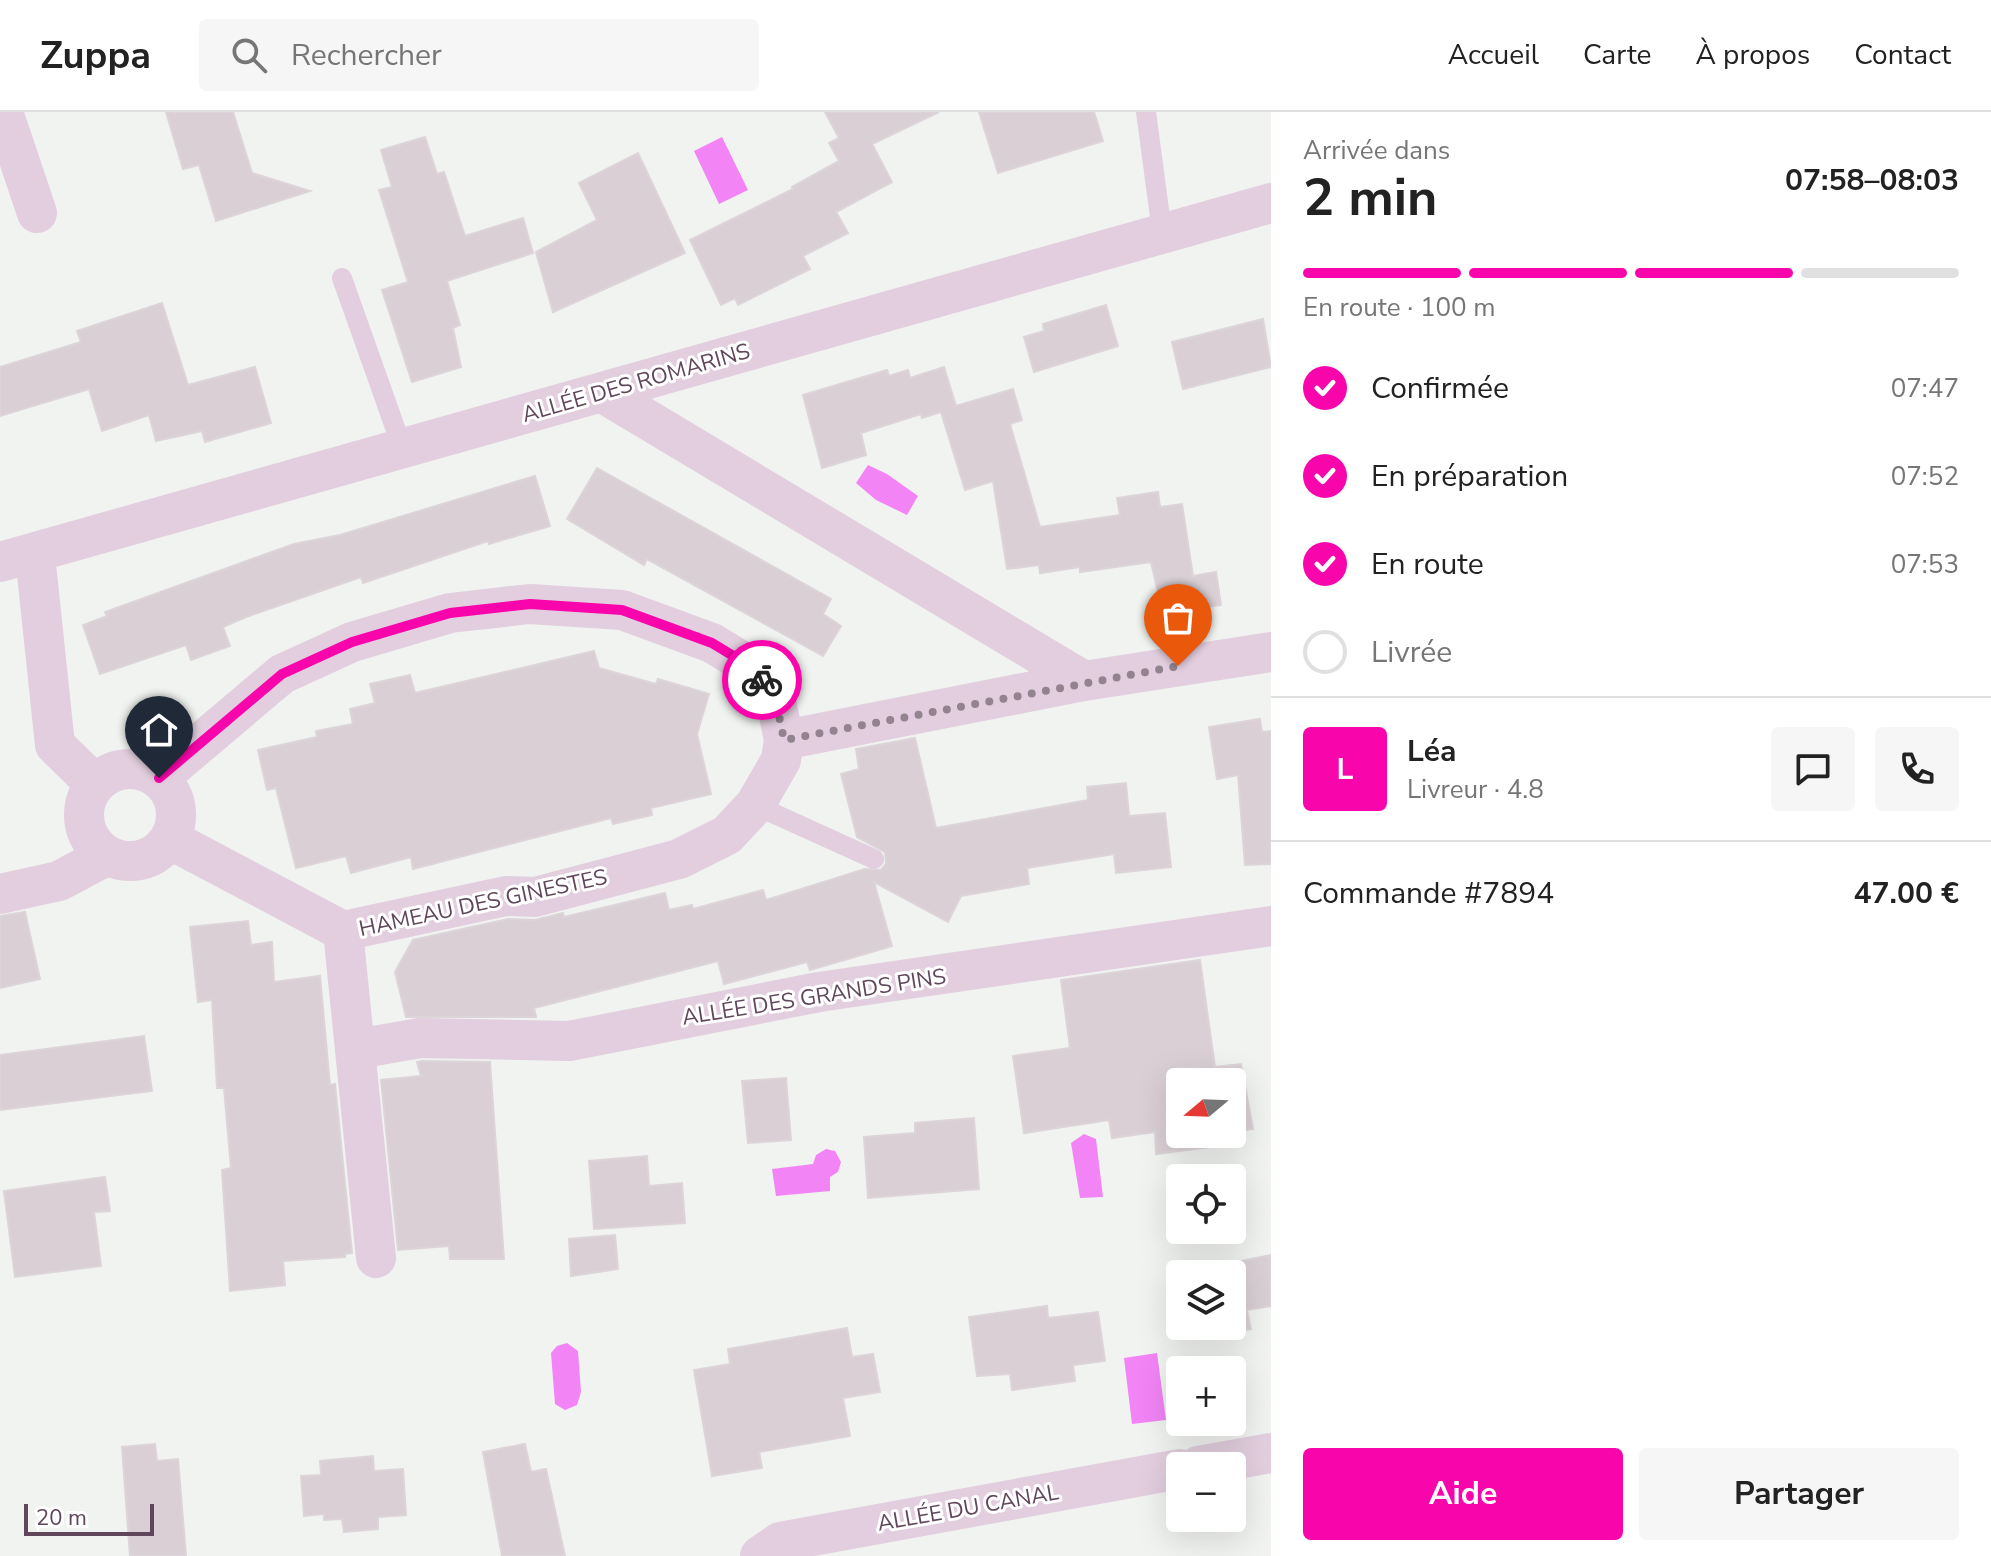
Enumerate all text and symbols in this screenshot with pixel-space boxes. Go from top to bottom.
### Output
search box [199,19,759,91]
text: Zuppa [40,30,151,81]
icon: search [227,33,271,77]
text: Rechercher [291,35,442,76]
text: Accueil [1448,36,1539,74]
text: Carte [1583,36,1652,74]
text: À propos [1696,36,1810,74]
text: Contact [1854,36,1951,74]
text: Arrivée dans [1303,133,1450,168]
text: 07:58–08:03 [1785,160,1959,201]
text: 2 min [1303,162,1438,233]
text: En route · 100 m [1303,290,1496,325]
street label: ALLÉE DES ROMARINS [519,336,753,430]
icon: check [1303,366,1347,410]
text: Confirmée [1371,368,1509,409]
text: 07:47 [1891,371,1959,406]
icon: check [1303,454,1347,498]
text: En préparation [1371,456,1568,497]
text: 07:52 [1891,459,1959,494]
icon: check [1303,542,1347,586]
text: En route [1371,544,1484,585]
text: 07:53 [1891,547,1959,582]
pin [1144,584,1212,666]
icon: bag [1156,596,1200,640]
text: Livrée [1371,632,1452,673]
courier [722,640,802,720]
icon: bike [740,658,784,702]
pin [125,696,193,778]
icon: home [137,708,181,752]
button: chat [1771,727,1855,811]
button: phone [1875,727,1959,811]
text: Léa [1407,731,1456,772]
text: L [1337,749,1353,790]
text: Livreur · 4.8 [1407,772,1544,807]
street label: HAMEAU DES GINESTES [356,862,610,944]
text: Commande #7894 [1303,873,1554,914]
text: 47.00 € [1853,873,1959,914]
street label: ALLÉE DES GRANDS PINS [680,961,948,1033]
north arrow [1166,1068,1246,1148]
map controls [1166,1068,1246,1532]
button: locate [1166,1164,1246,1244]
button: layers [1166,1260,1246,1340]
button: + [1166,1356,1246,1436]
button: Aide [1303,1448,1623,1540]
button: Partager [1639,1448,1959,1540]
button: − [1166,1452,1246,1532]
street label: ALLÉE DU CANAL [875,1477,1061,1539]
scale bar [24,1500,154,1536]
text: 20 m [36,1503,87,1533]

